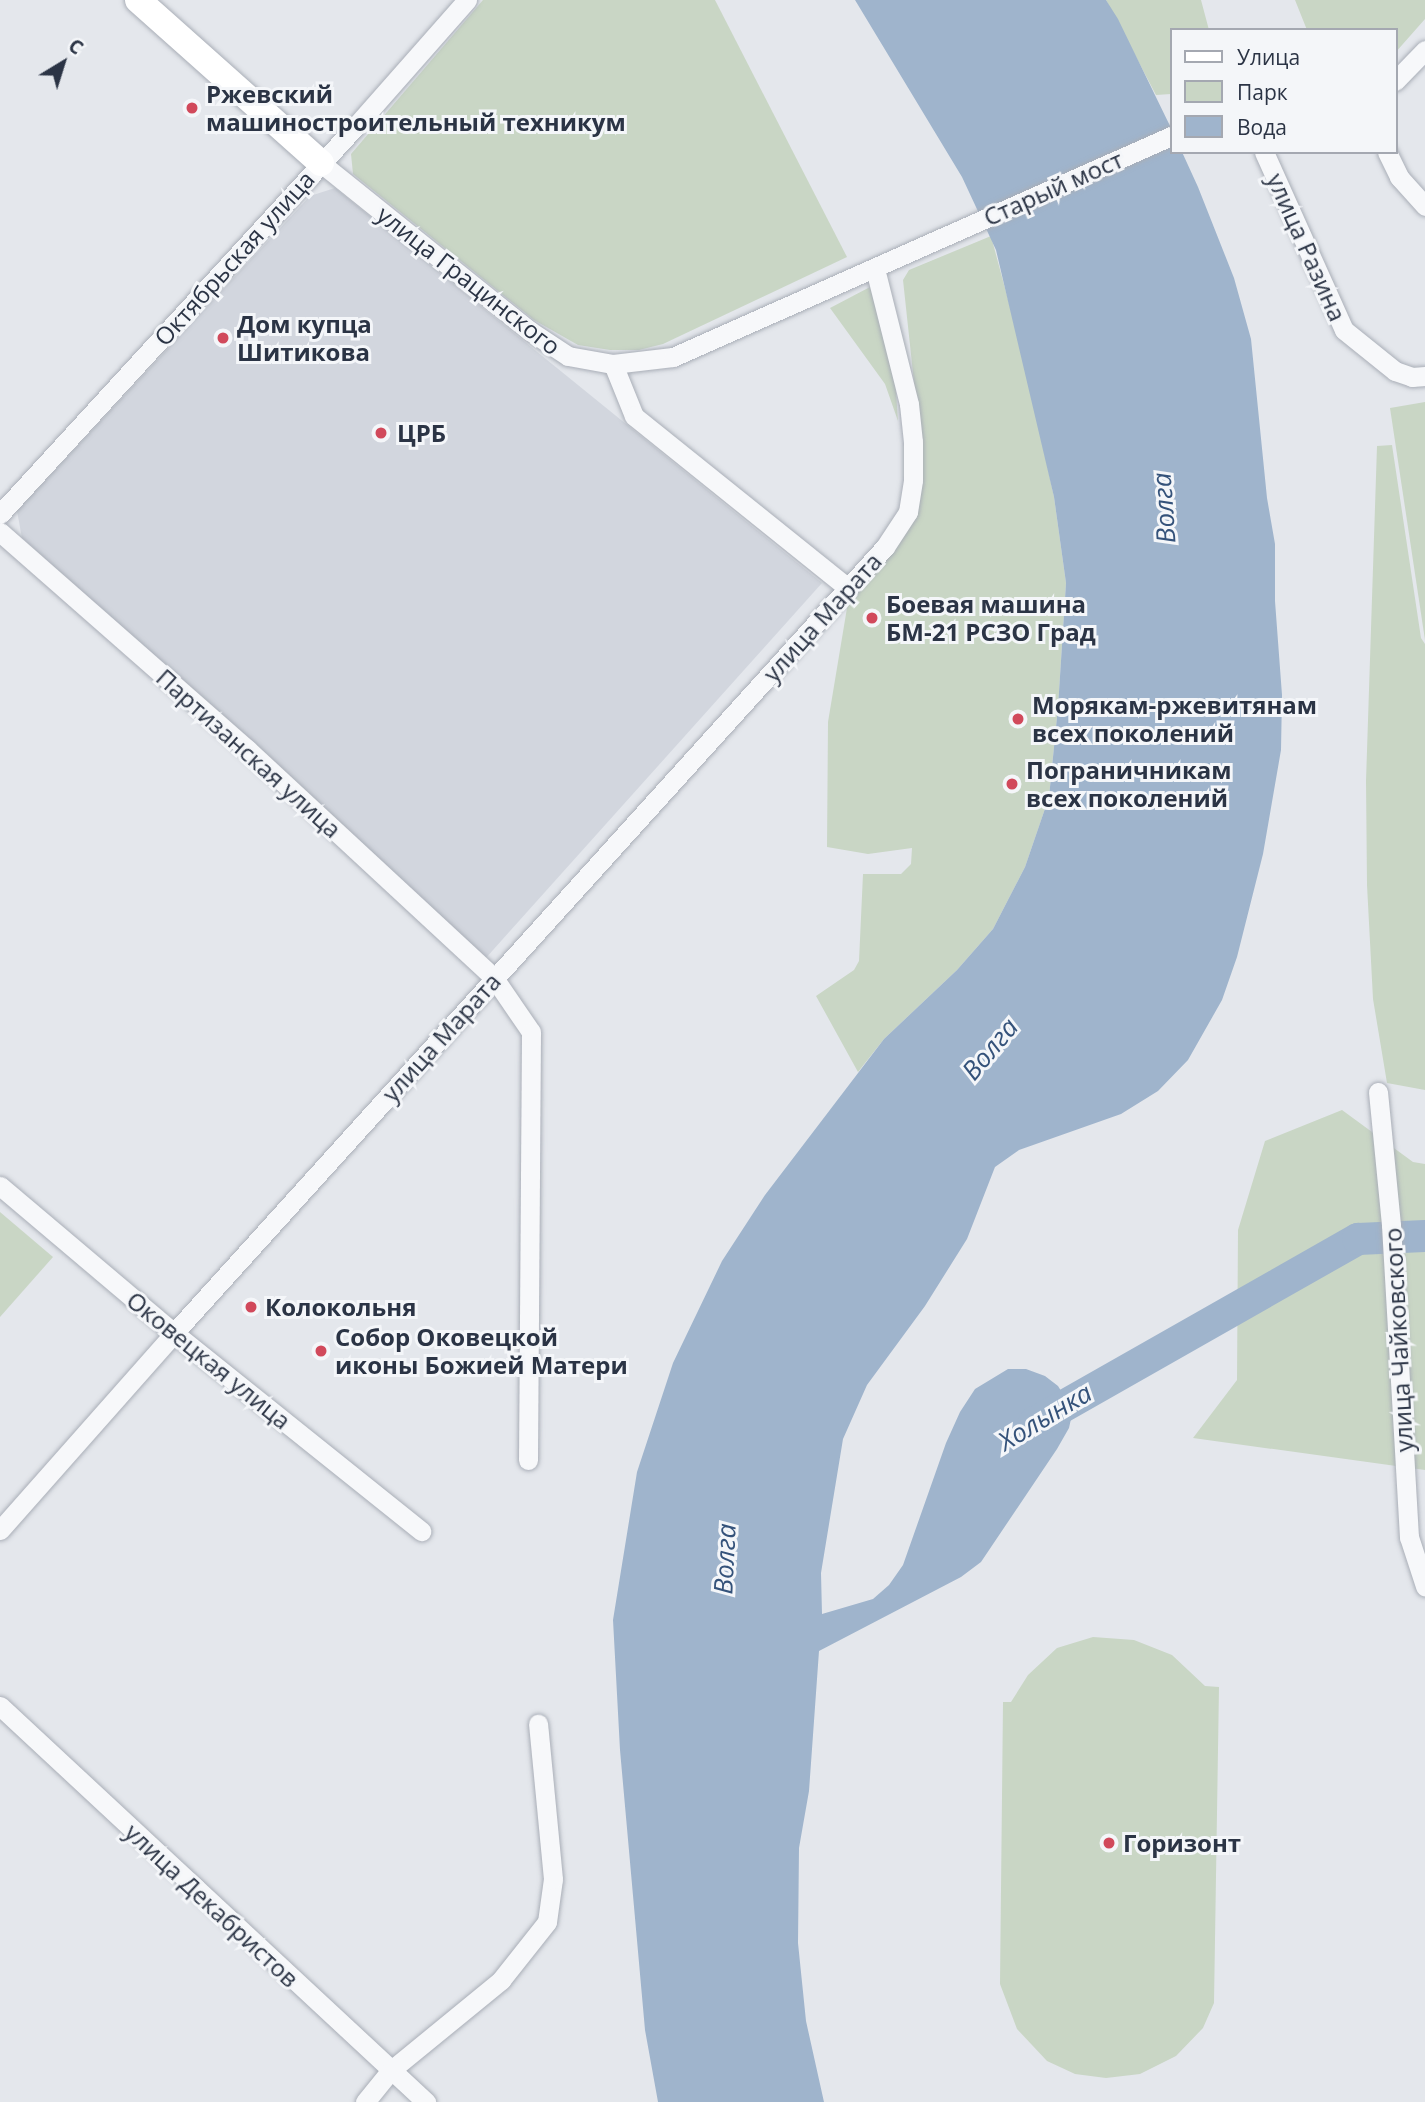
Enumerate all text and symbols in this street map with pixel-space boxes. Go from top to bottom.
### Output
north arrow [28,28,98,98]
legend [1170,28,1397,154]
text: С [63,32,89,60]
text: Улица [1237,43,1300,71]
text: Парк [1237,78,1288,106]
place label: Ржевский машиностроительный техникум [206,80,626,136]
marker: Ржевский машиностроительный техникум [184,100,200,116]
text: Вода [1237,113,1287,141]
street label: Старый мост [979,145,1127,231]
street label: Октябрьская улица [148,165,320,351]
street label: улица Разина [1262,169,1352,325]
street label: улица Грацинского [372,199,566,361]
place label: Дом купца Шитикова [237,310,372,366]
marker: Дом купца Шитикова [215,330,231,346]
place label: ЦРБ [397,419,446,447]
marker: ЦРБ [371,423,391,443]
water label: Волга [1146,472,1182,544]
street label: улица Марата [757,547,887,687]
place label: Боевая машина БМ-21 РСЗО Град [886,590,1096,646]
marker: Боевая машина БМ-21 РСЗО Град [864,610,880,626]
street label: Партизанская улица [151,663,347,843]
place label: Морякам-ржевитянам всех поколений [1032,691,1317,747]
marker: Морякам-ржевитянам всех поколений [1010,711,1026,727]
place label: Пограничникам всех поколений [1026,756,1232,812]
marker: Пограничникам всех поколений [1004,776,1020,792]
street label: улица Марата [376,967,506,1107]
water label: Волга [955,1012,1025,1086]
street label: улица Чайковского [1378,1227,1418,1453]
street label: Оковецкая улица [121,1285,297,1435]
place label: Колокольня [265,1293,416,1321]
marker: Колокольня [243,1299,259,1315]
place label: Собор Оковецкой иконы Божией Матери [335,1323,628,1379]
marker: Собор Оковецкой иконы Божией Матери [313,1343,329,1359]
water label: Холынка [993,1377,1097,1457]
water label: Волга [708,1523,742,1595]
street label: улица Декабристов [119,1817,305,1993]
place label: Горизонт [1123,1829,1241,1857]
marker: Горизонт [1101,1835,1117,1851]

